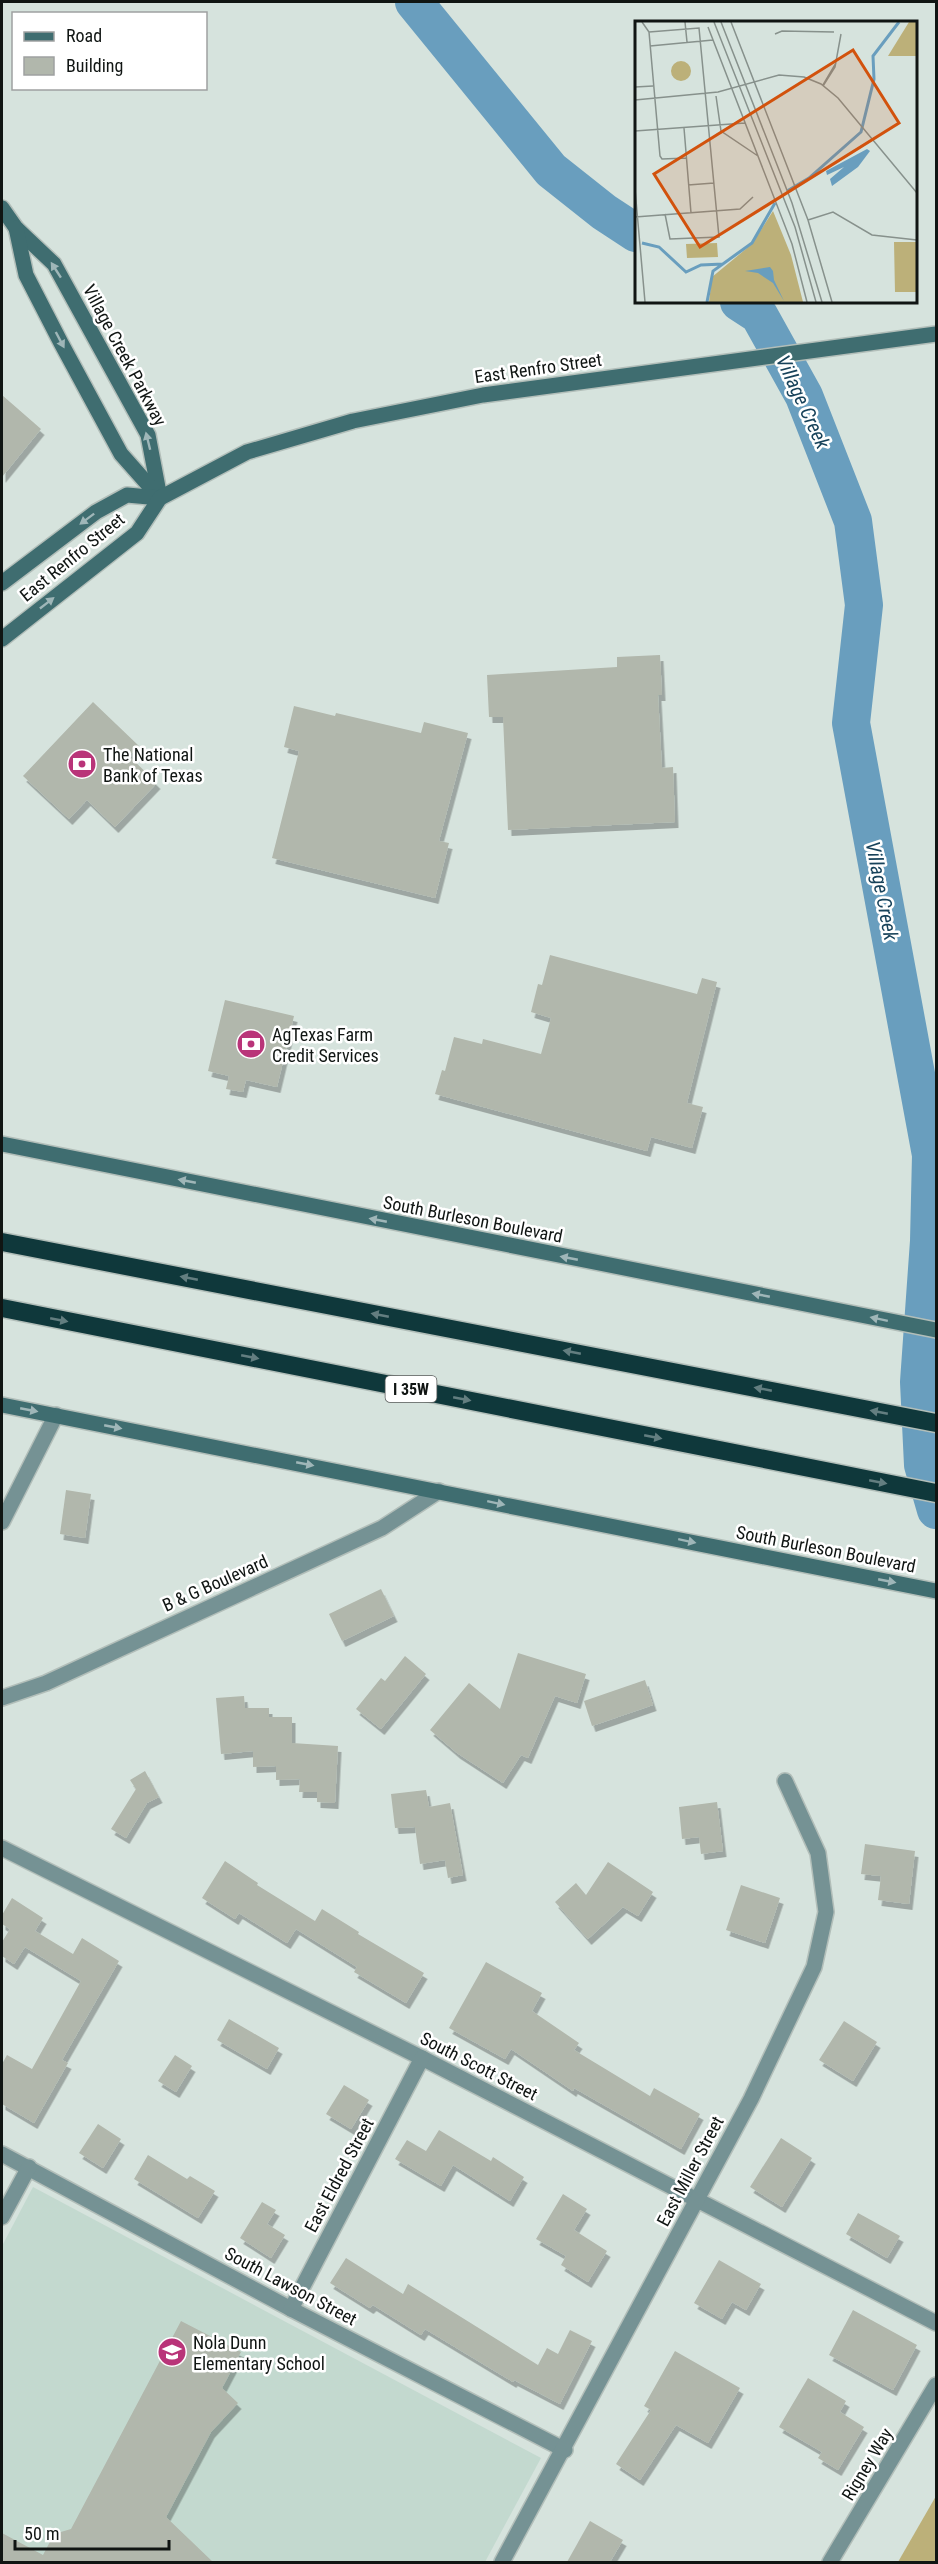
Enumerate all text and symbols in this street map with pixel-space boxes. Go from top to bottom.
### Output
legend [12,12,207,90]
inset map [635,21,917,303]
text: Road [66,25,102,46]
text: Building [66,55,123,76]
one-way arrow [50,261,61,278]
street label: Village Creek Parkway [79,281,171,430]
one-way arrow [55,332,65,349]
street label: East Renfro Street [473,349,603,387]
water label: Village Creek [771,351,836,454]
one-way arrow [143,431,153,450]
street label: East Renfro Street [16,508,128,606]
one-way arrow [79,513,95,525]
one-way arrow [40,598,55,610]
place label: The National Bank of Texas [103,744,203,786]
bank icon: The National Bank of Texas [66,748,98,780]
water label: Village Creek [861,839,904,944]
place label: AgTexas Farm Credit Services [272,1024,379,1066]
bank icon: AgTexas Farm Credit Services [235,1028,267,1060]
one-way arrow [177,1176,196,1185]
street label: South Burleson Boulevard [381,1191,565,1247]
one-way arrow [369,1214,387,1224]
one-way arrow [560,1253,579,1262]
one-way arrow [179,1273,198,1282]
one-way arrow [751,1290,770,1299]
one-way arrow [371,1310,390,1319]
one-way arrow [869,1314,888,1323]
one-way arrow [50,1316,69,1325]
one-way arrow [562,1347,581,1356]
one-way arrow [241,1353,260,1362]
road number: I 35W [386,1376,436,1402]
one-way arrow [754,1384,773,1393]
one-way arrow [453,1395,472,1404]
one-way arrow [19,1406,38,1415]
one-way arrow [869,1407,888,1416]
one-way arrow [104,1423,123,1432]
one-way arrow [644,1433,663,1442]
one-way arrow [295,1460,314,1470]
one-way arrow [869,1478,888,1487]
one-way arrow [487,1498,505,1508]
street label: South Burleson Boulevard [734,1521,918,1577]
one-way arrow [678,1537,696,1547]
street label: B & G Boulevard [159,1550,271,1616]
one-way arrow [878,1577,897,1586]
street label: South Scott Street [417,2027,541,2105]
street label: East Miller Street [652,2112,728,2230]
street label: East Eldred Street [300,2114,378,2236]
street label: South Lawson Street [221,2242,361,2330]
place label: Nola Dunn Elementary School [193,2332,325,2374]
school or university icon: Nola Dunn Elementary School [156,2336,188,2368]
street label: Rigney Way [837,2424,897,2504]
scale bar [15,2513,170,2551]
text: 50 m [24,2523,59,2544]

